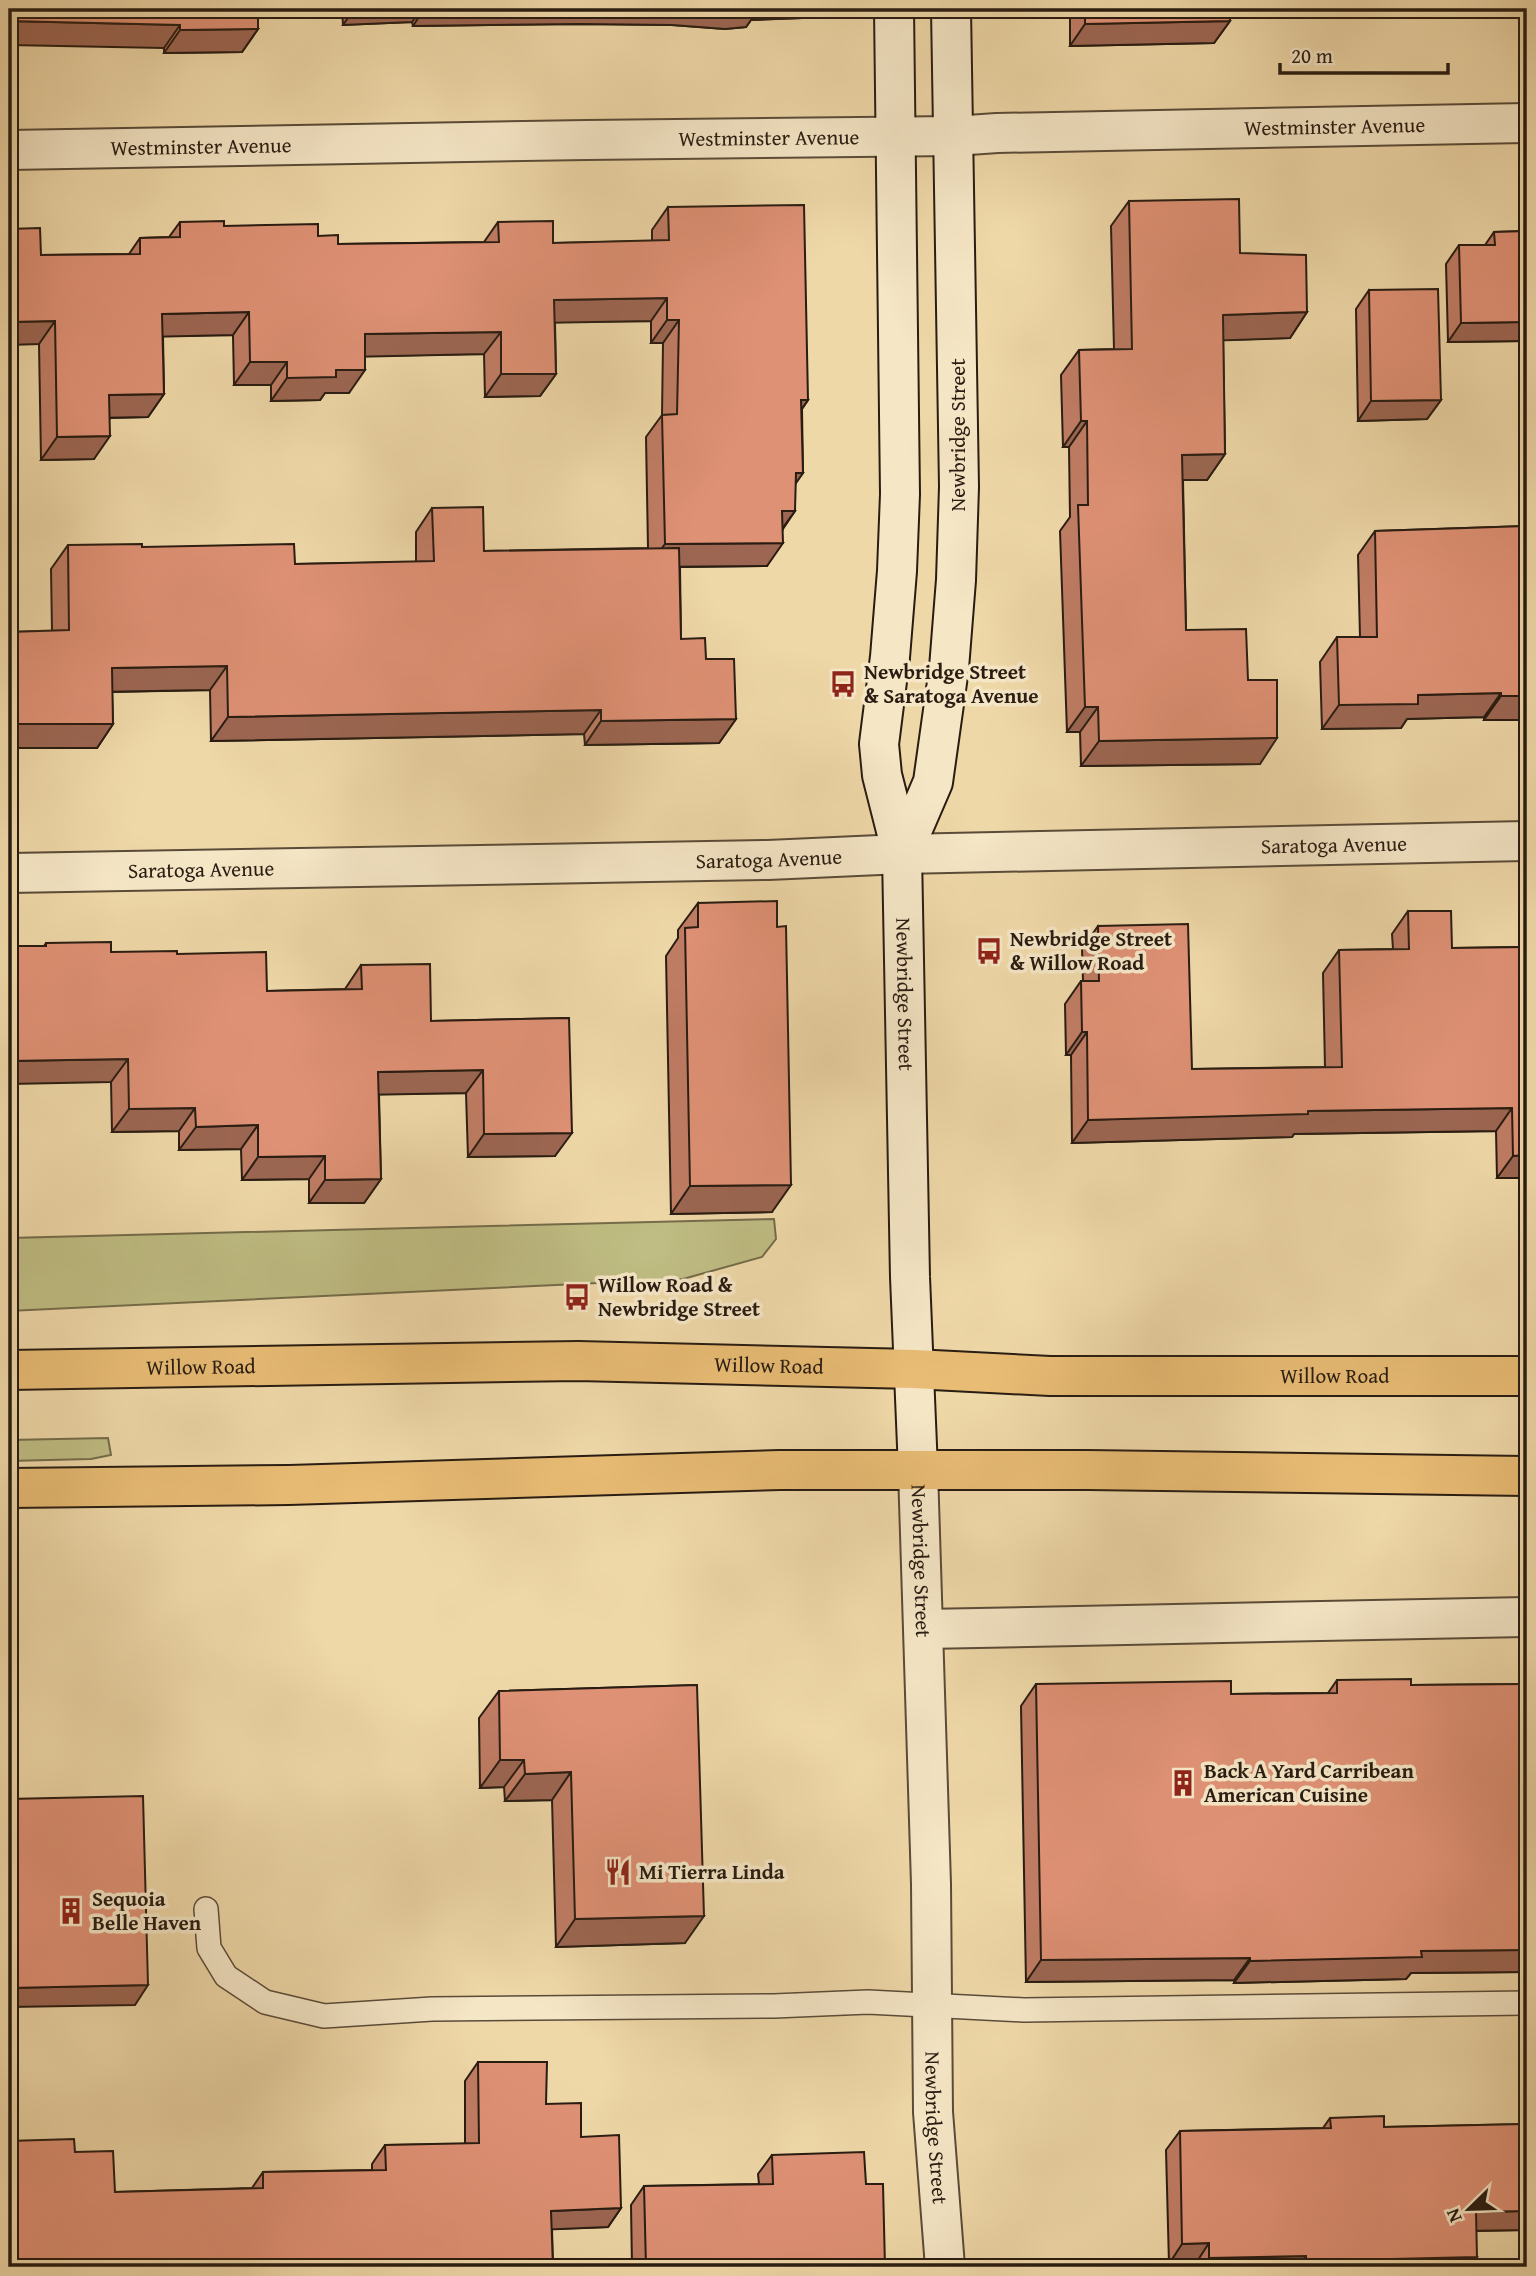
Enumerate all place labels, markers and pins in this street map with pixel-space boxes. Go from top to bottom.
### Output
place label: Newbridge Street & Saratoga Avenue [864,656,1039,711]
bus stop icon: Newbridge Street & Saratoga Avenue [828,669,858,699]
place label: Newbridge Street & Willow Road [1010,923,1172,978]
bus stop icon: Newbridge Street & Willow Road [974,936,1004,966]
place label: Willow Road & Newbridge Street [598,1269,760,1324]
bus stop icon: Willow Road & Newbridge Street [562,1282,592,1312]
place label: Back A Yard Carribean American Cuisine [1204,1755,1414,1810]
building icon: Back A Yard Carribean American Cuisine [1168,1768,1198,1798]
place label: Mi Tierra Linda [639,1856,785,1887]
restaurant icon: Mi Tierra Linda [603,1857,633,1887]
place label: Sequoia Belle Haven [92,1883,202,1938]
building icon: Sequoia Belle Haven [56,1896,86,1926]

